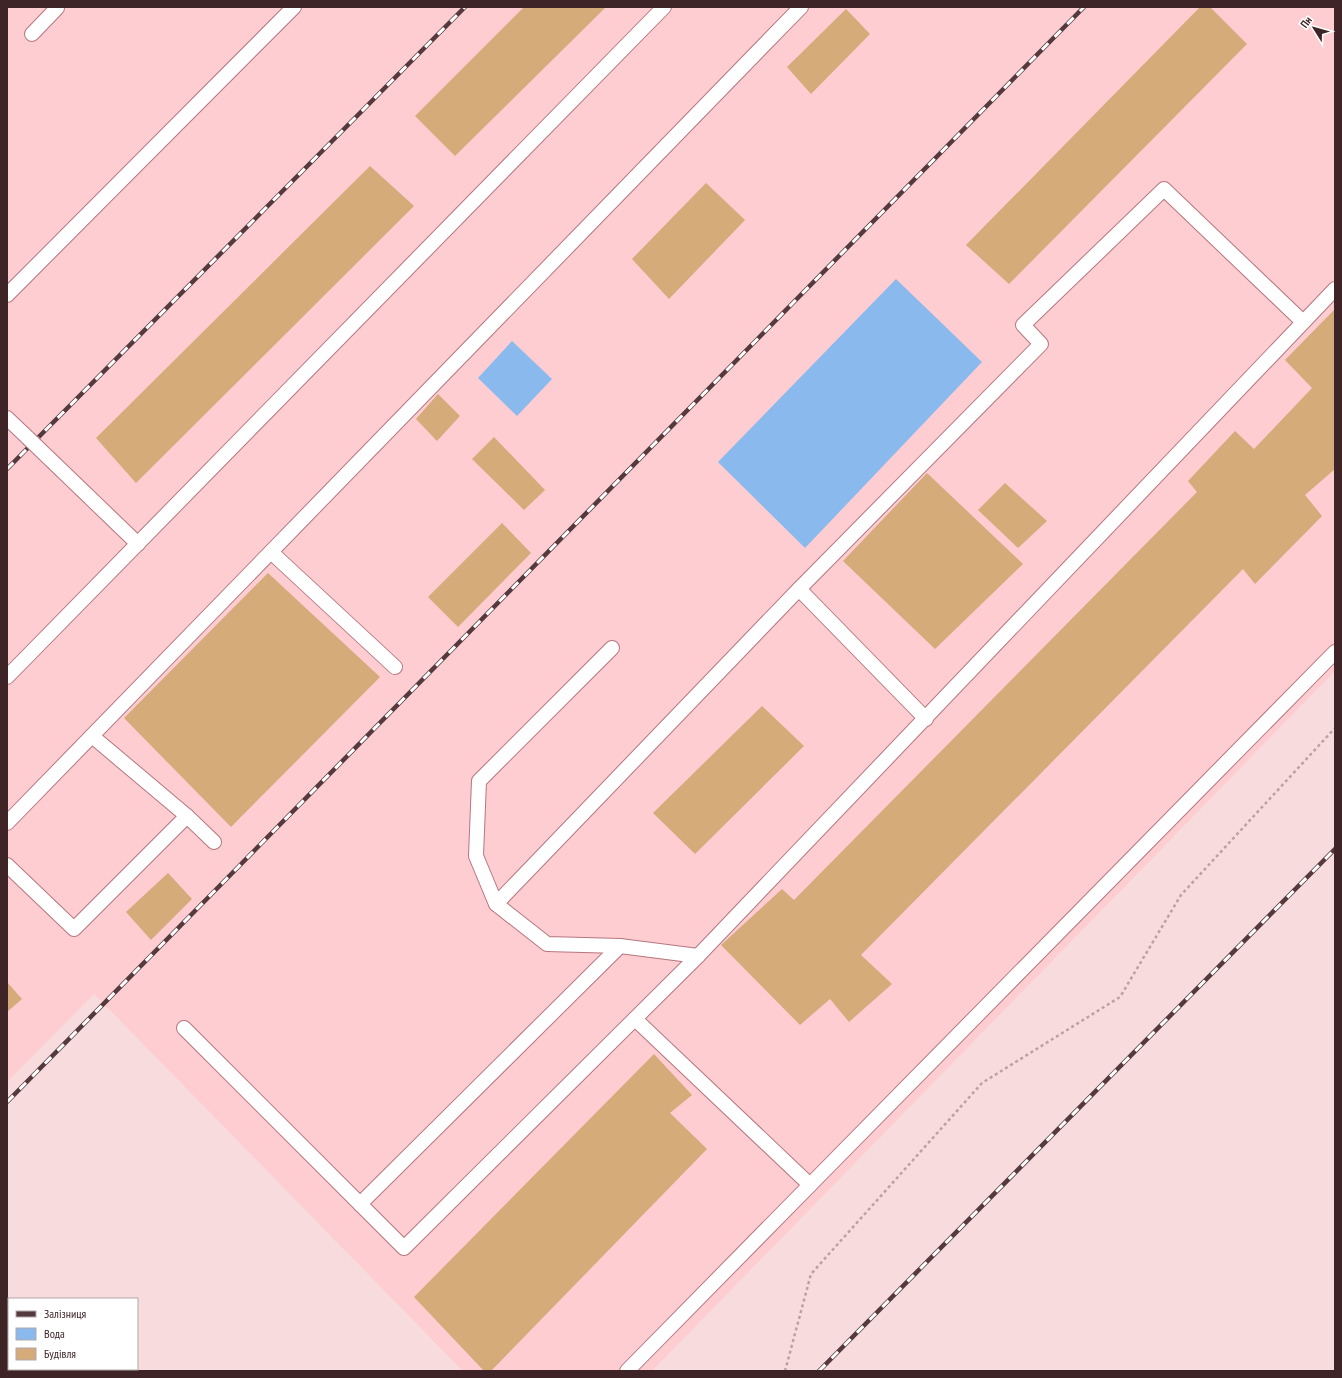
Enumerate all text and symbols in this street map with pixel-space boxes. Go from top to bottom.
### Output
north arrow [1294,8,1334,48]
text: Пн [1297,13,1315,30]
legend [8,1298,138,1370]
text: Залізниця [44,1306,86,1321]
text: Вода [44,1326,65,1341]
text: Будівля [44,1346,76,1361]

